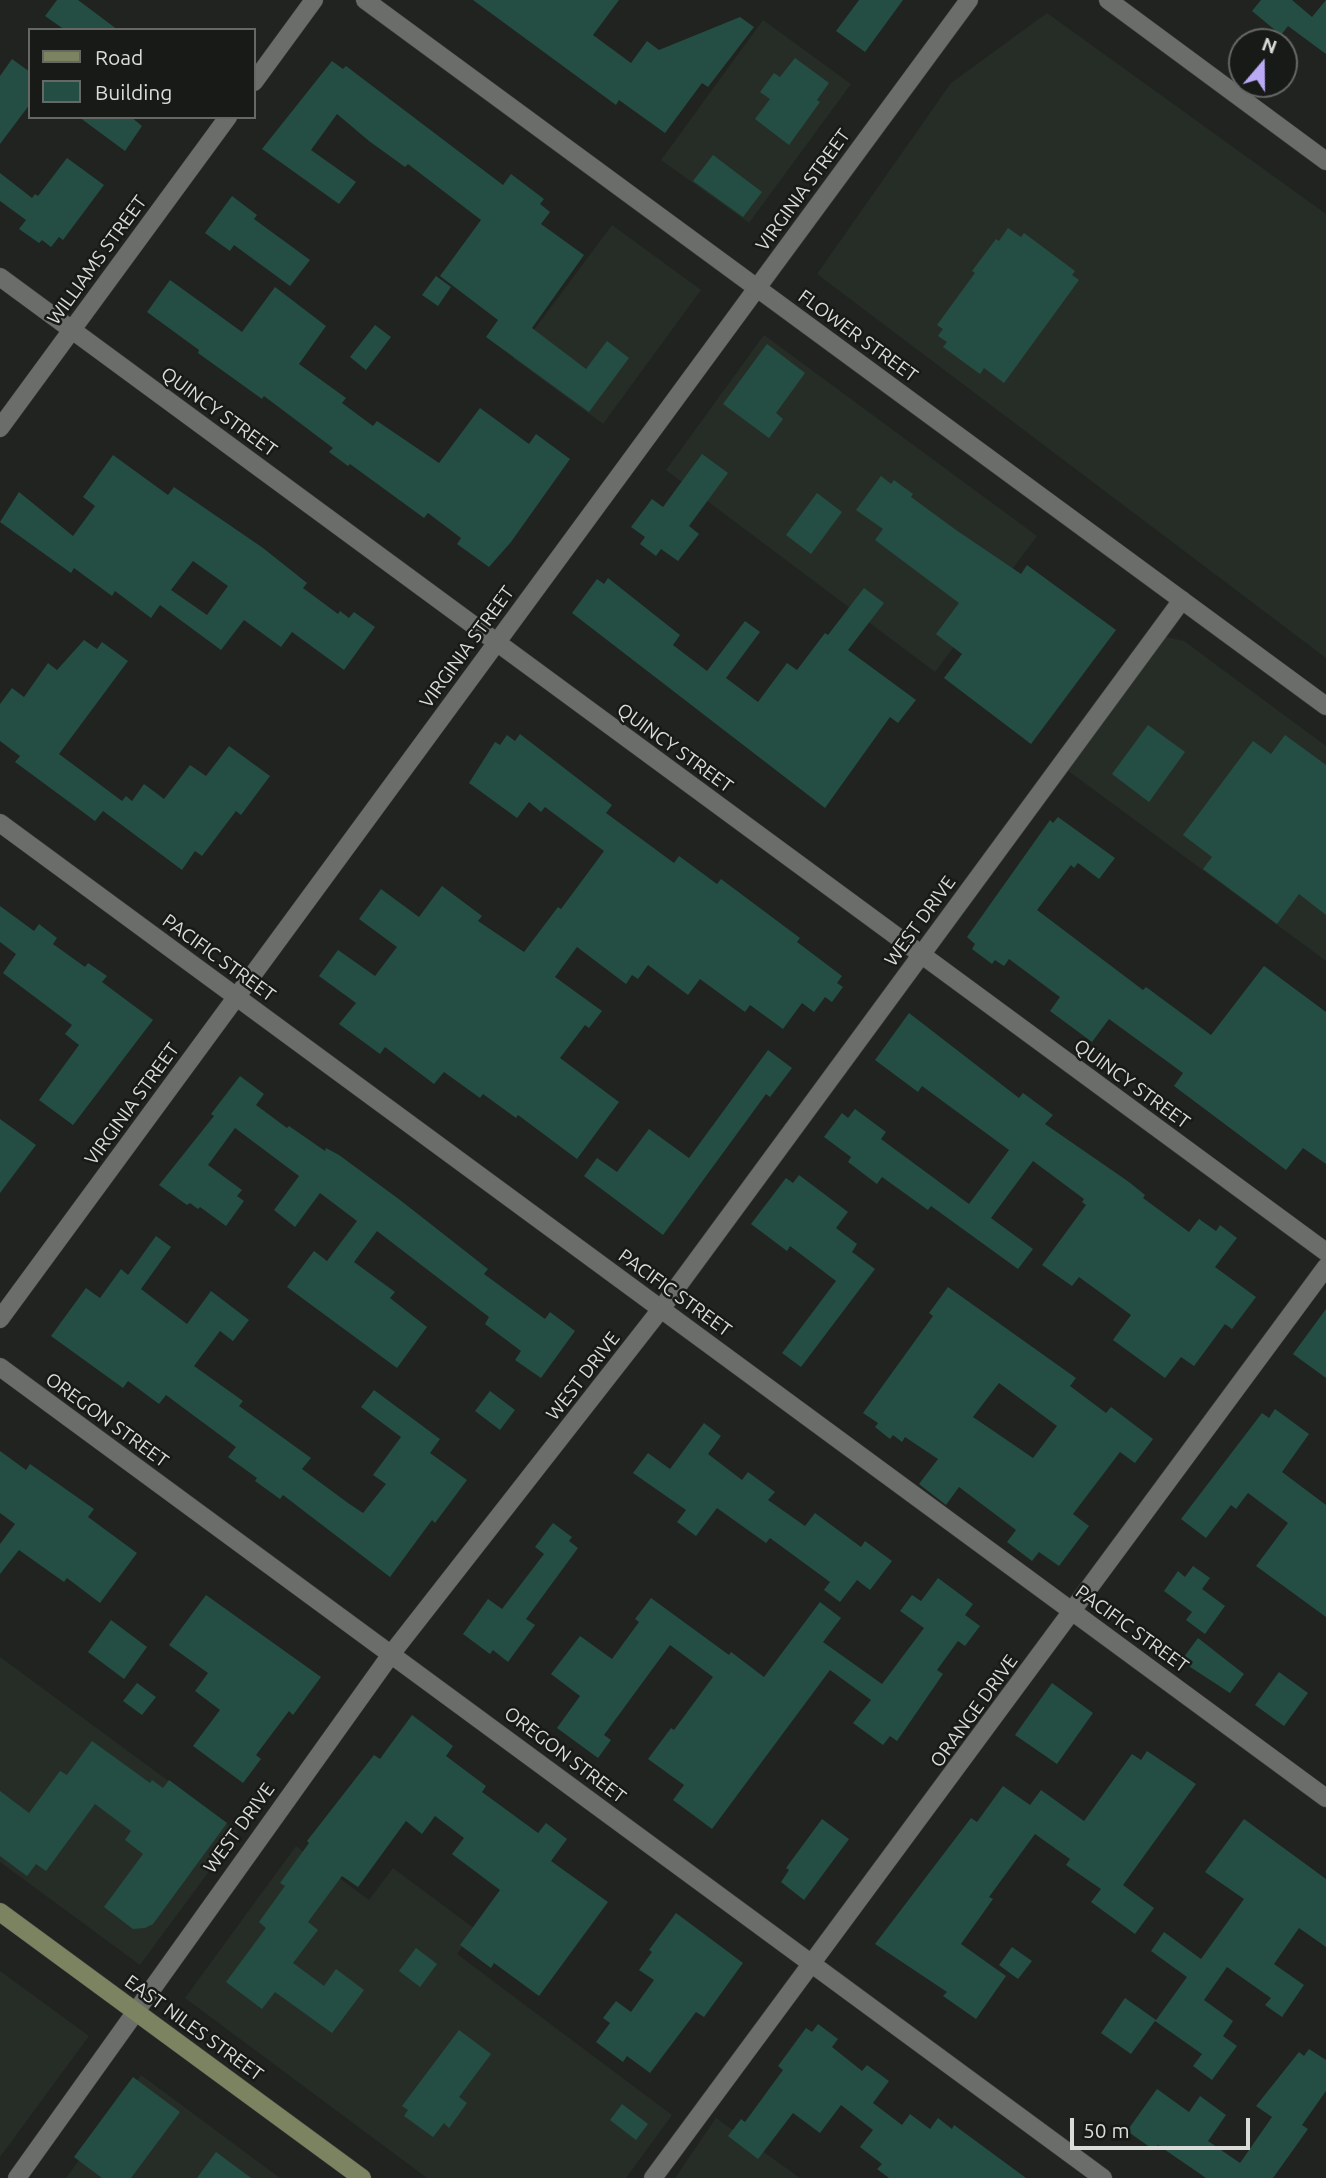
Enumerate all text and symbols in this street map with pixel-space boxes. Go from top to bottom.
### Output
legend [28,28,256,119]
north arrow [1228,28,1298,98]
text: N [1259,32,1280,58]
text: Road [95,45,143,69]
text: Building [95,80,172,104]
street label: VIRGINIA STREET [751,124,855,256]
street label: WILLIAMS STREET [43,191,151,329]
street label: FLOWER STREET [794,285,922,387]
street label: QUINCY STREET [157,362,281,462]
street label: VIRGINIA STREET [415,581,519,713]
street label: QUINCY STREET [613,698,737,798]
street label: WEST DRIVE [880,871,960,971]
street label: PACIFIC STREET [158,909,280,1007]
street label: QUINCY STREET [1070,1034,1194,1134]
street label: VIRGINIA STREET [80,1038,184,1170]
street label: PACIFIC STREET [614,1244,736,1342]
street label: WEST DRIVE [541,1327,625,1425]
street label: OREGON STREET [41,1368,173,1472]
street label: PACIFIC STREET [1071,1580,1193,1678]
street label: ORANGE DRIVE [926,1650,1022,1772]
street label: OREGON STREET [500,1702,630,1808]
street label: WEST DRIVE [199,1778,279,1878]
street label: EAST NILES STREET [120,1970,268,2086]
scale bar [1074,2104,1254,2148]
text: 50 m [1083,2118,1130,2142]

